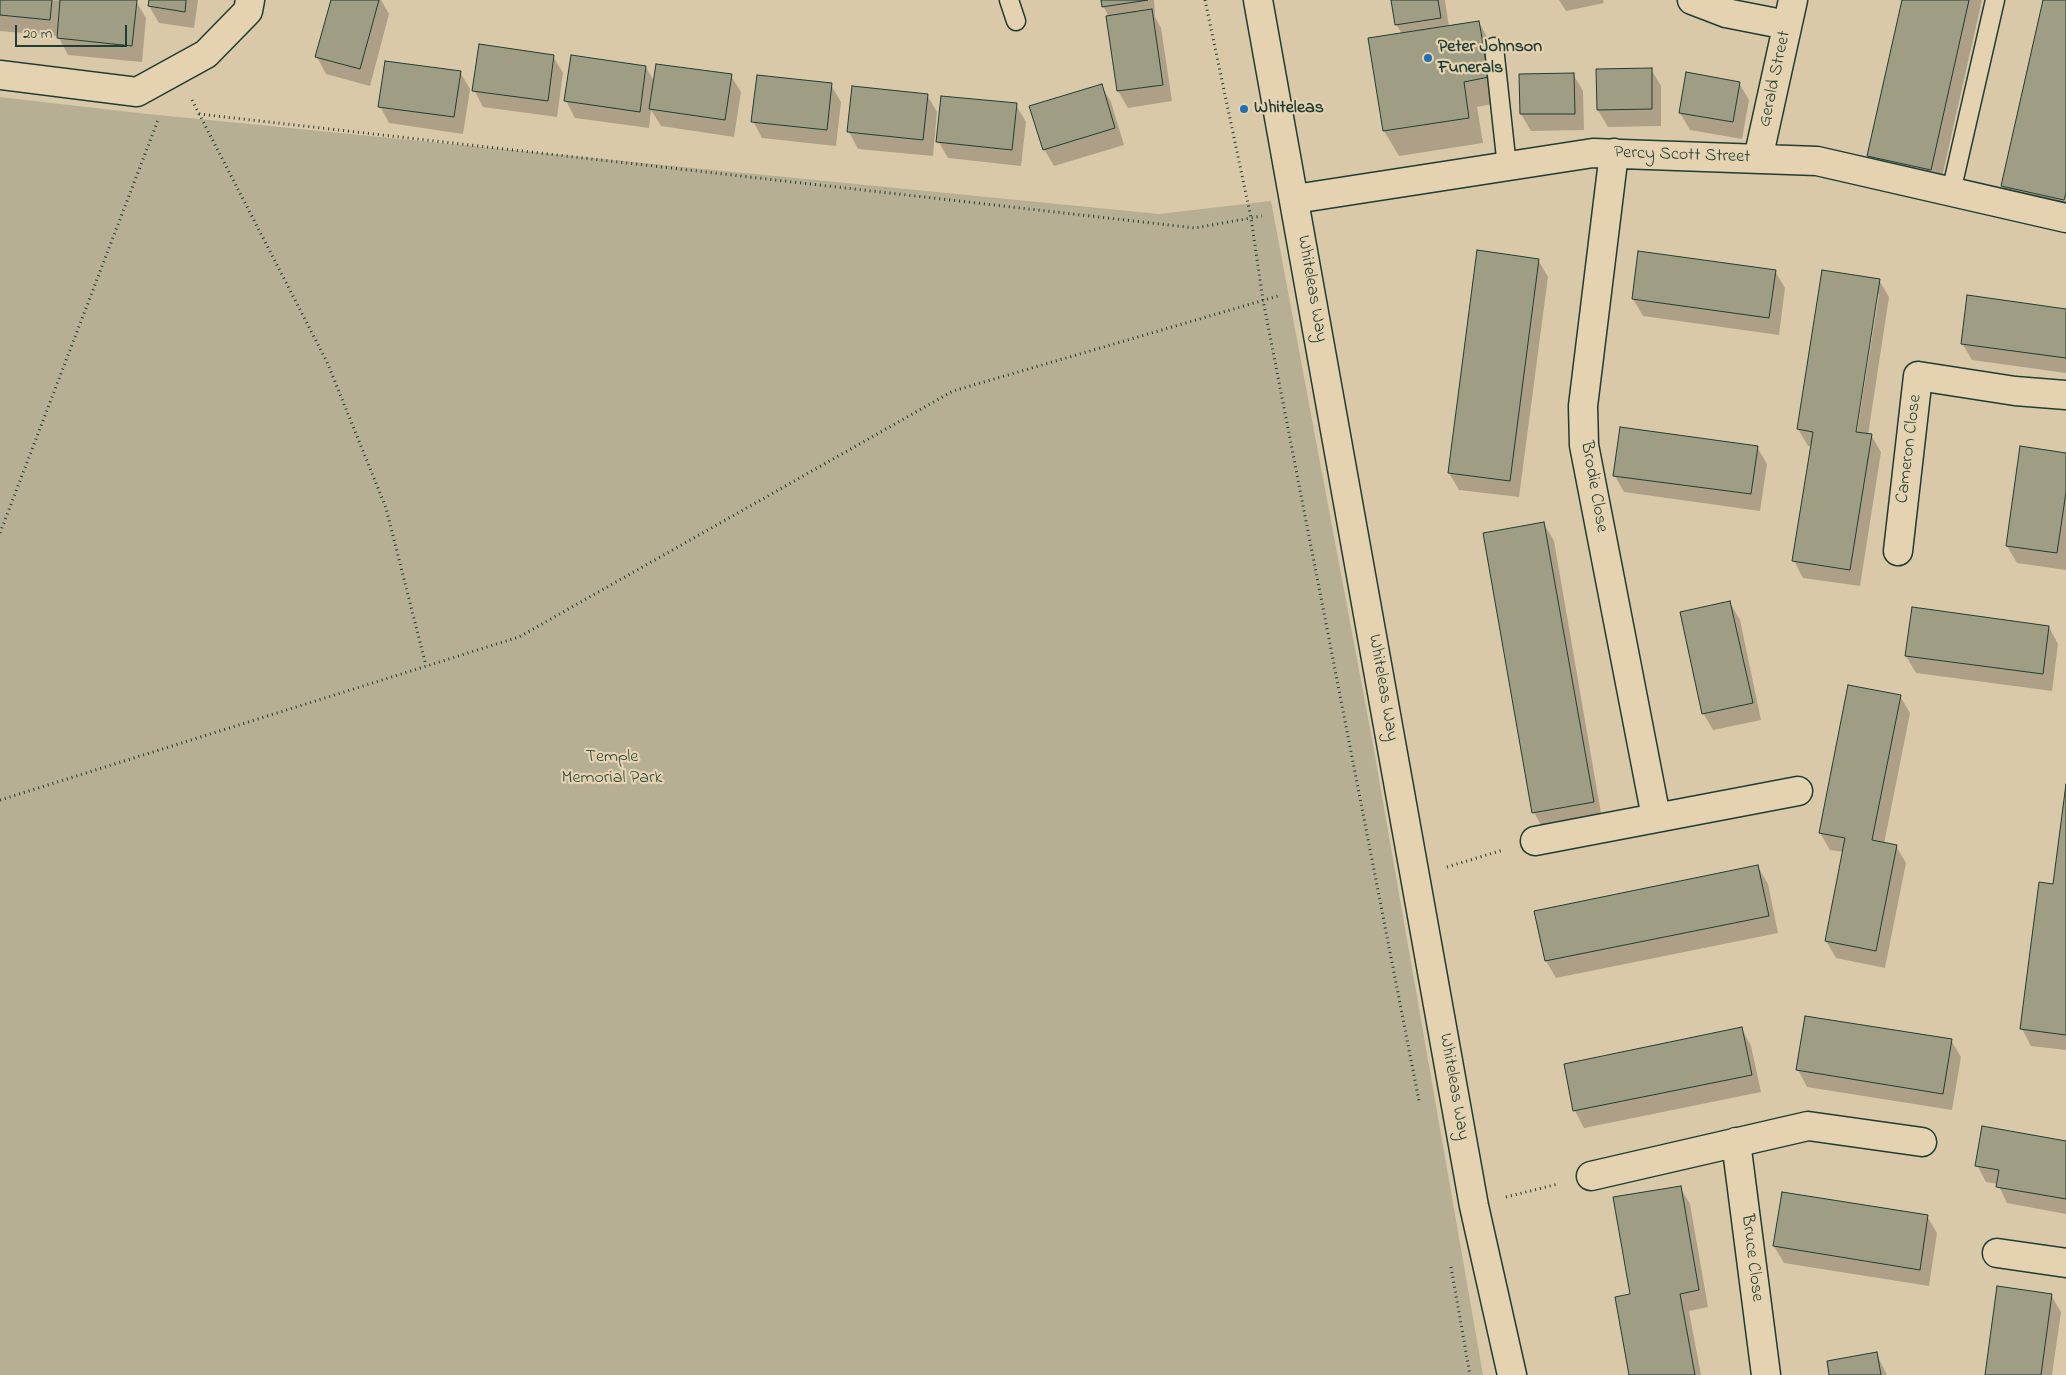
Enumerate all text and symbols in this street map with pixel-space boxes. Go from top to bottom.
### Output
scale bar [18,15,130,47]
text: 20 m [23,23,52,45]
street label: Gerald Street [1755,29,1797,129]
place label: Peter Johnson Funerals [1438,37,1542,80]
marker: Peter Johnson Funerals [1422,52,1434,64]
place label: Whiteleas [1254,98,1324,120]
marker: Whiteleas [1238,103,1250,115]
street label: Percy Scott Street [1613,143,1751,169]
street label: Whiteleas Way [1291,234,1331,344]
street label: Cameron Close [1893,393,1927,505]
street label: Brodie Close [1574,440,1612,534]
street label: Whiteleas Way [1362,633,1402,743]
park label: Temple Memorial Park [562,747,662,790]
street label: Whiteleas Way [1433,1032,1473,1142]
street label: Bruce Close [1735,1213,1767,1303]

